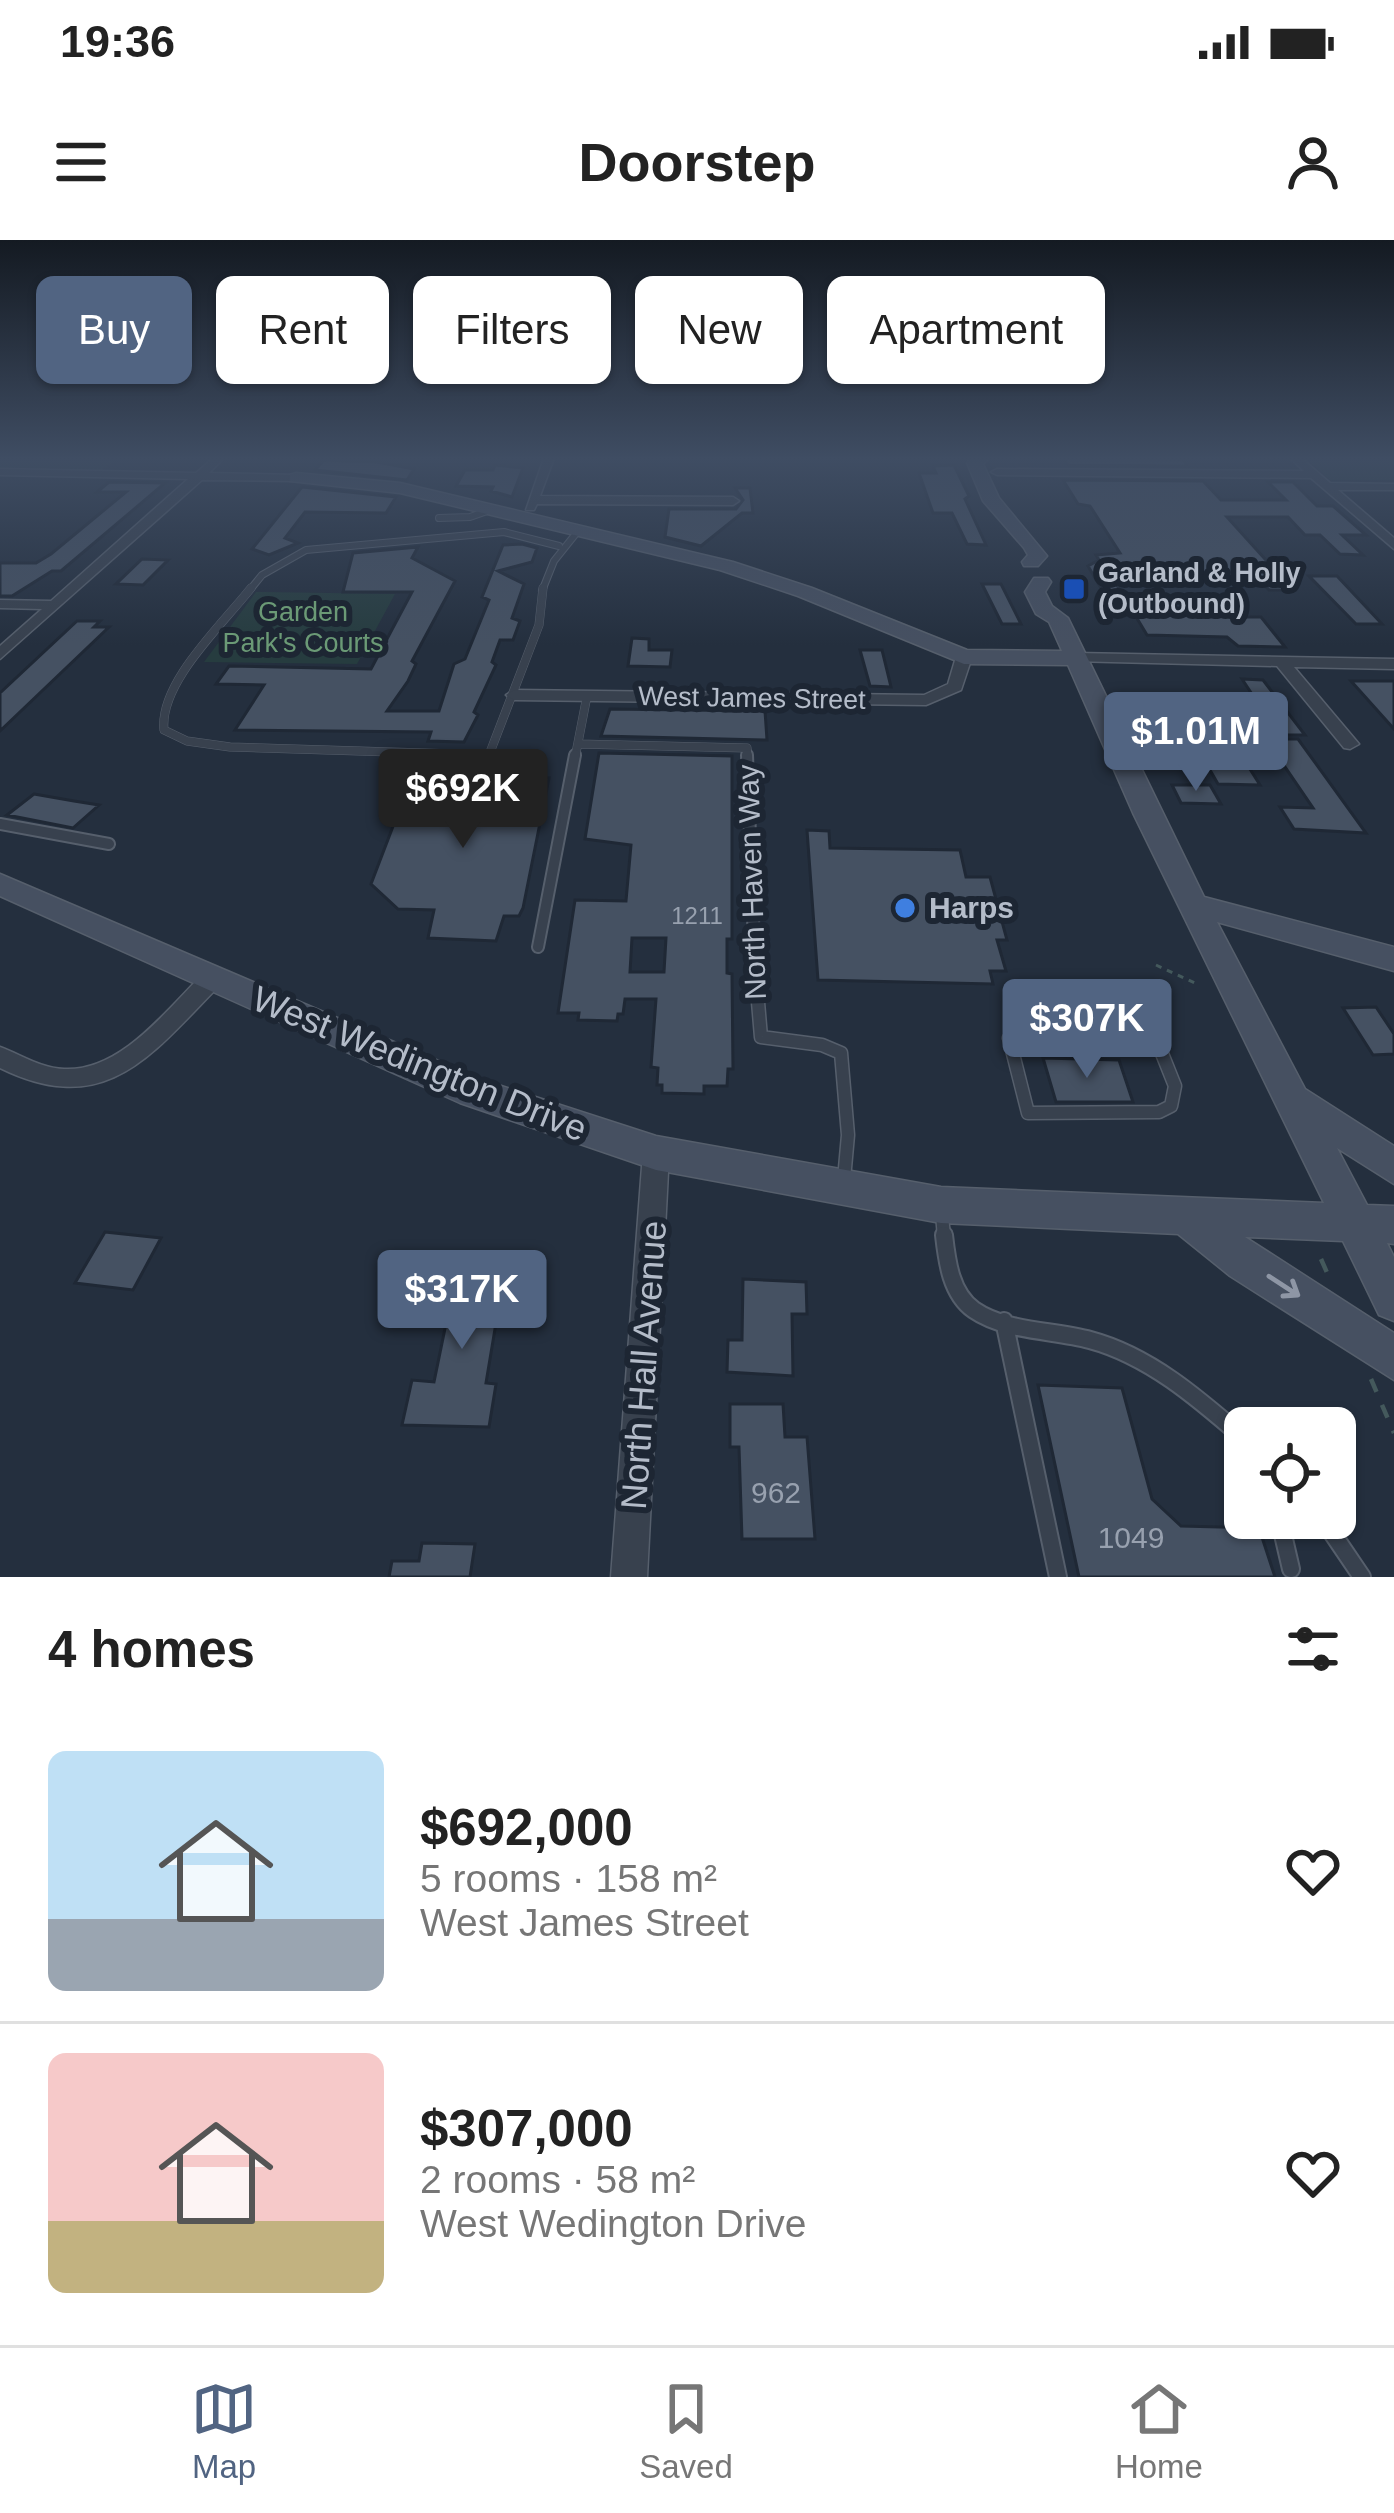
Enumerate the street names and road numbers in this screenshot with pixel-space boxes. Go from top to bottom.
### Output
street label: West James Street [638,681,867,715]
street label: North Haven Way [731,764,772,1000]
street label: West Wedington Drive [247,978,593,1149]
street label: North Hall Avenue [613,1219,674,1511]

